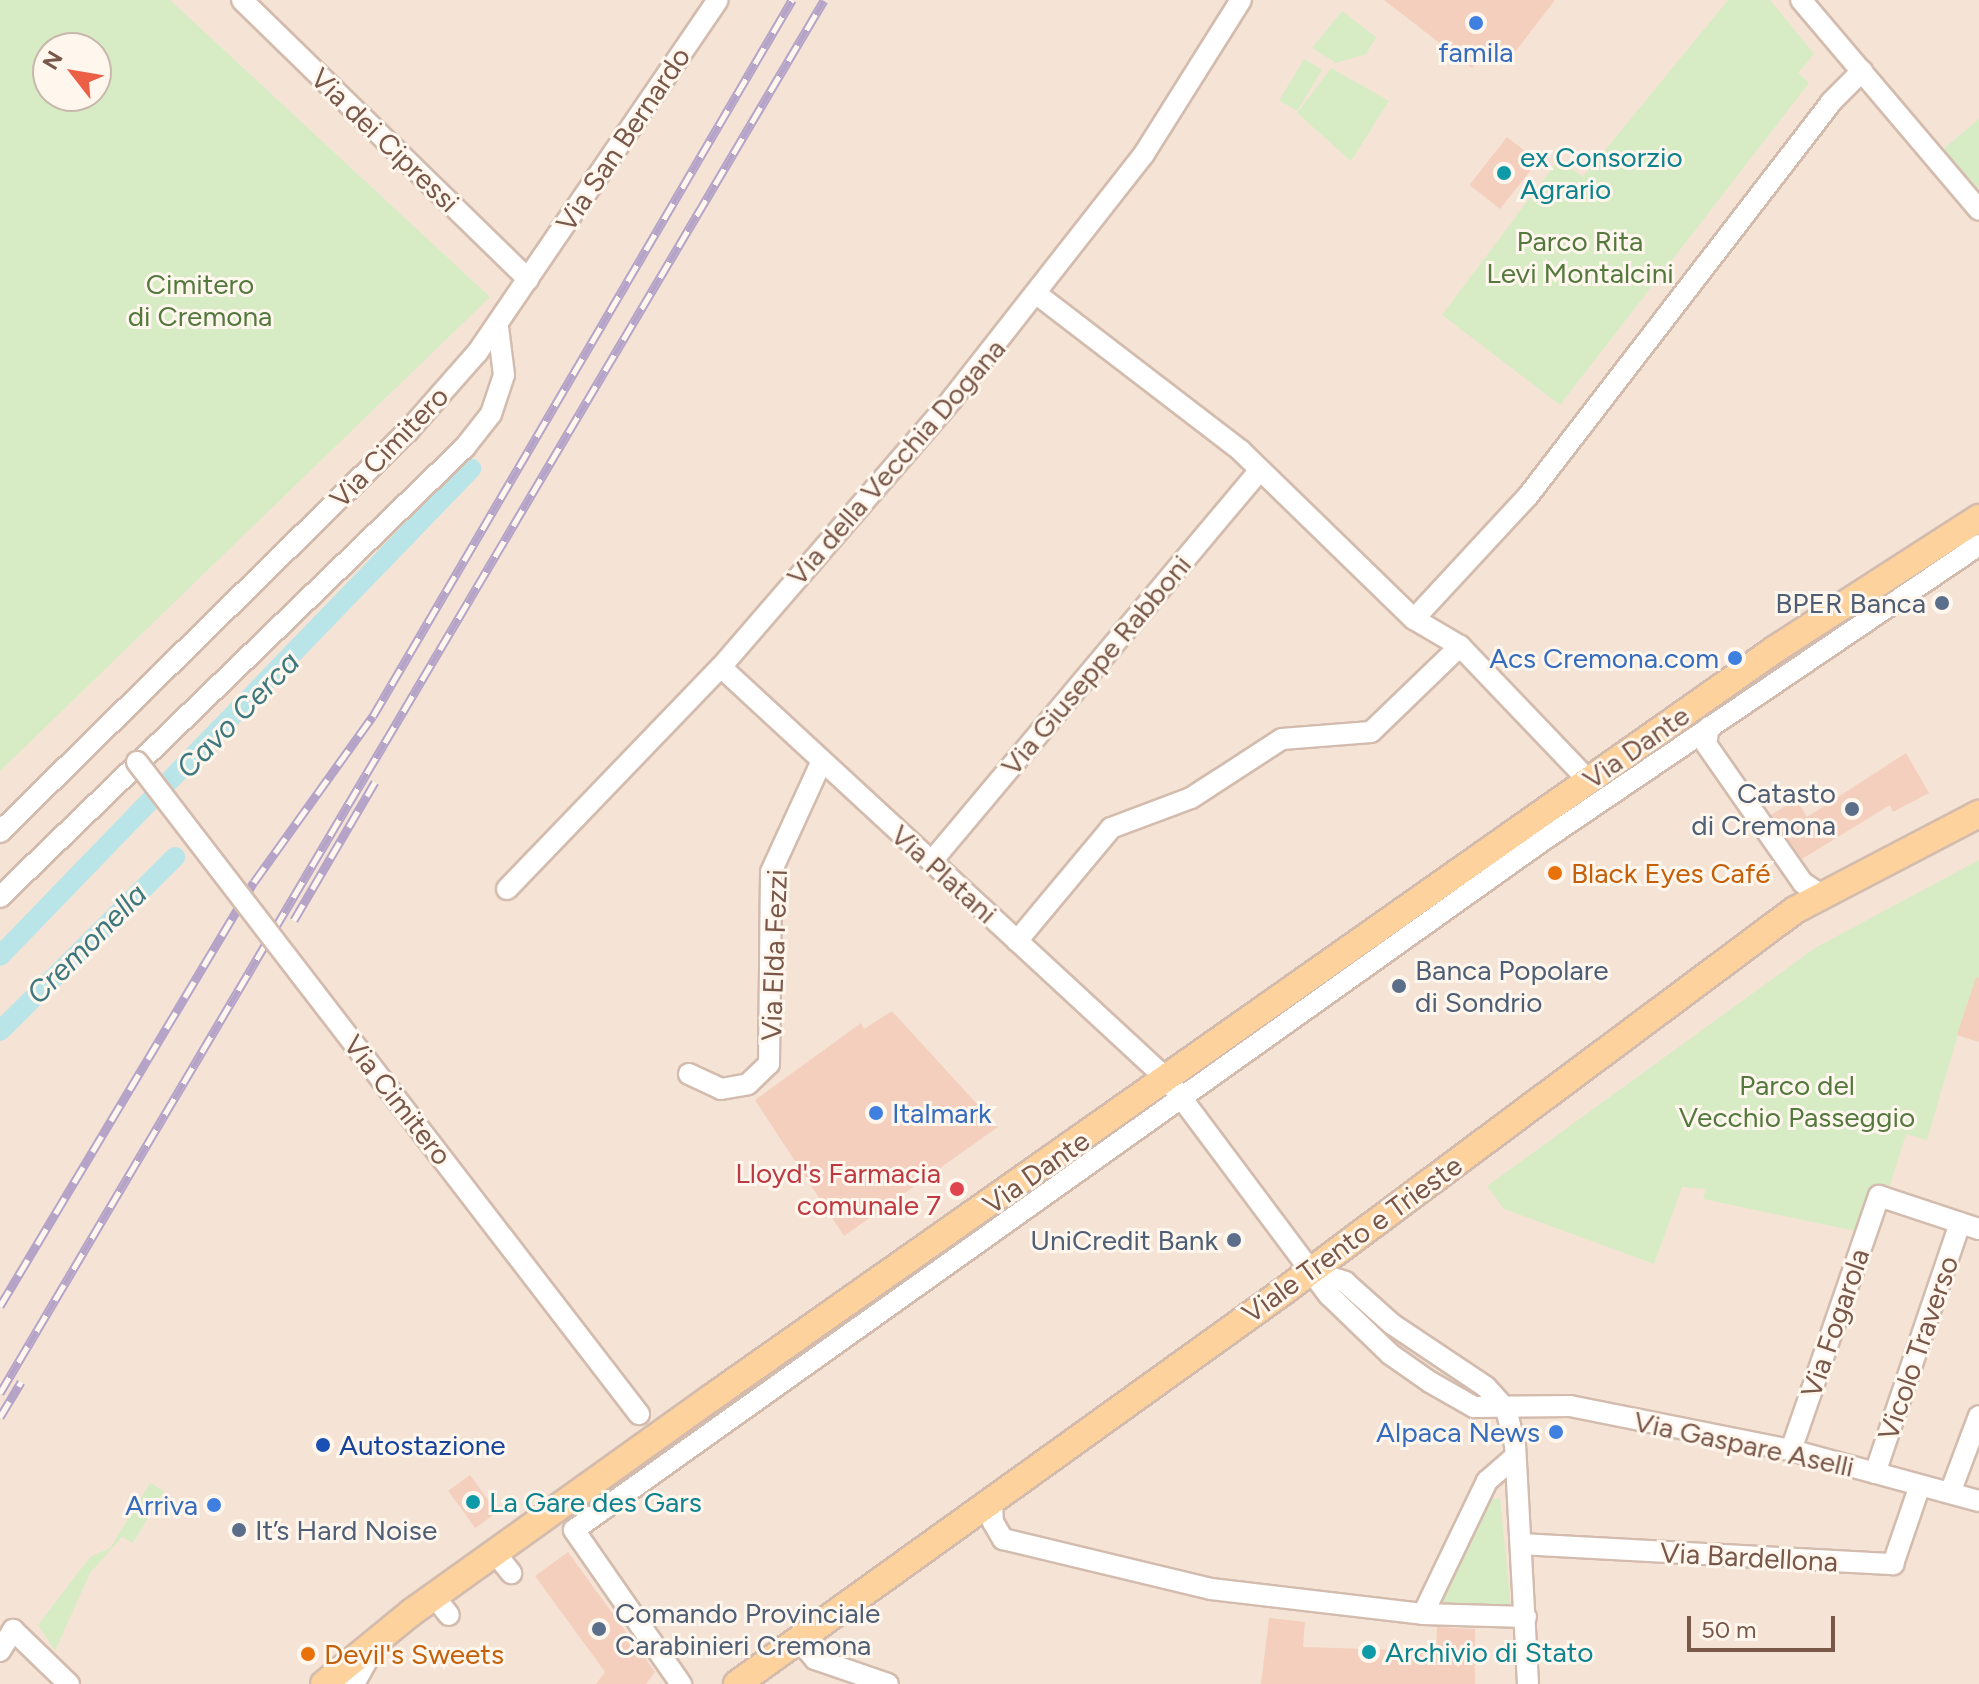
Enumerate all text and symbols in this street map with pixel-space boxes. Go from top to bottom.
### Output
marker: famila [1467,14,1485,32]
north arrow [32,32,112,112]
place label: famila [1438,35,1514,69]
street label: Via San Bernardo [549,40,697,238]
text: N [37,46,69,75]
street label: Via dei Cipressi [304,61,466,219]
place label: ex Consorzio Agrario [1520,140,1683,206]
marker: ex Consorzio Agrario [1495,164,1513,182]
park label: Parco Rita Levi Montalcini [1486,224,1674,290]
park label: Cimitero di Cremona [128,267,272,333]
street label: Via della Vecchia Dogana [780,332,1012,592]
street label: Via Cimitero [323,379,455,515]
street label: Via Giuseppe Rabboni [994,548,1198,782]
place label: BPER Banca [1775,586,1926,620]
marker: BPER Banca [1933,594,1951,612]
place label: Acs Cremona.com [1489,641,1719,675]
water label: Cavo Cerca [169,644,307,786]
marker: Acs Cremona.com [1726,649,1744,667]
street label: Via Dante [1576,698,1696,796]
place label: Catasto di Cremona [1691,776,1836,842]
marker: Catasto di Cremona [1843,800,1861,818]
street label: Via Platani [884,818,1004,930]
place label: Black Eyes Café [1571,856,1770,890]
marker: Black Eyes Café [1546,864,1564,882]
street label: Via Elda Fezzi [754,869,794,1041]
water label: Cremonella [19,876,155,1012]
place label: Banca Popolare di Sondrio [1415,953,1609,1019]
marker: Banca Popolare di Sondrio [1390,977,1408,995]
street label: Via Cimitero [337,1028,459,1172]
park label: Parco del Vecchio Passeggio [1679,1068,1915,1134]
place label: Italmark [892,1096,992,1130]
marker: Italmark [867,1104,885,1122]
street label: Via Dante [976,1123,1096,1221]
street label: Viale Trento e Trieste [1236,1148,1468,1330]
place label: Lloyd's Farmacia comunale 7 [735,1156,941,1222]
marker: Lloyd's Farmacia comunale 7 [948,1180,966,1198]
place label: UniCredit Bank [1030,1223,1218,1257]
marker: UniCredit Bank [1225,1231,1243,1249]
street label: Via Fogarola [1794,1244,1876,1402]
street label: Vicolo Traverso [1871,1251,1965,1445]
street label: Via Gaspare Aselli [1631,1404,1857,1484]
place label: Alpaca News [1376,1415,1540,1449]
marker: Alpaca News [1547,1423,1565,1441]
place label: Autostazione [339,1428,506,1462]
marker: Autostazione [314,1436,332,1454]
place label: La Gare des Gars [489,1485,702,1519]
place label: Arriva [125,1488,198,1522]
marker: La Gare des Gars [464,1493,482,1511]
marker: Arriva [205,1496,223,1514]
place label: It’s Hard Noise [255,1513,437,1547]
marker: It’s Hard Noise [230,1521,248,1539]
street label: Via Bardellona [1659,1536,1839,1578]
place label: Comando Provinciale Carabinieri Cremona [615,1596,880,1662]
scale bar [1691,1600,1839,1650]
text: 50 m [1701,1615,1757,1644]
marker: Comando Provinciale Carabinieri Cremona [590,1620,608,1638]
place label: Archivio di Stato [1385,1635,1593,1669]
place label: Devil's Sweets [324,1637,504,1671]
marker: Archivio di Stato [1360,1643,1378,1661]
marker: Devil's Sweets [299,1645,317,1663]

